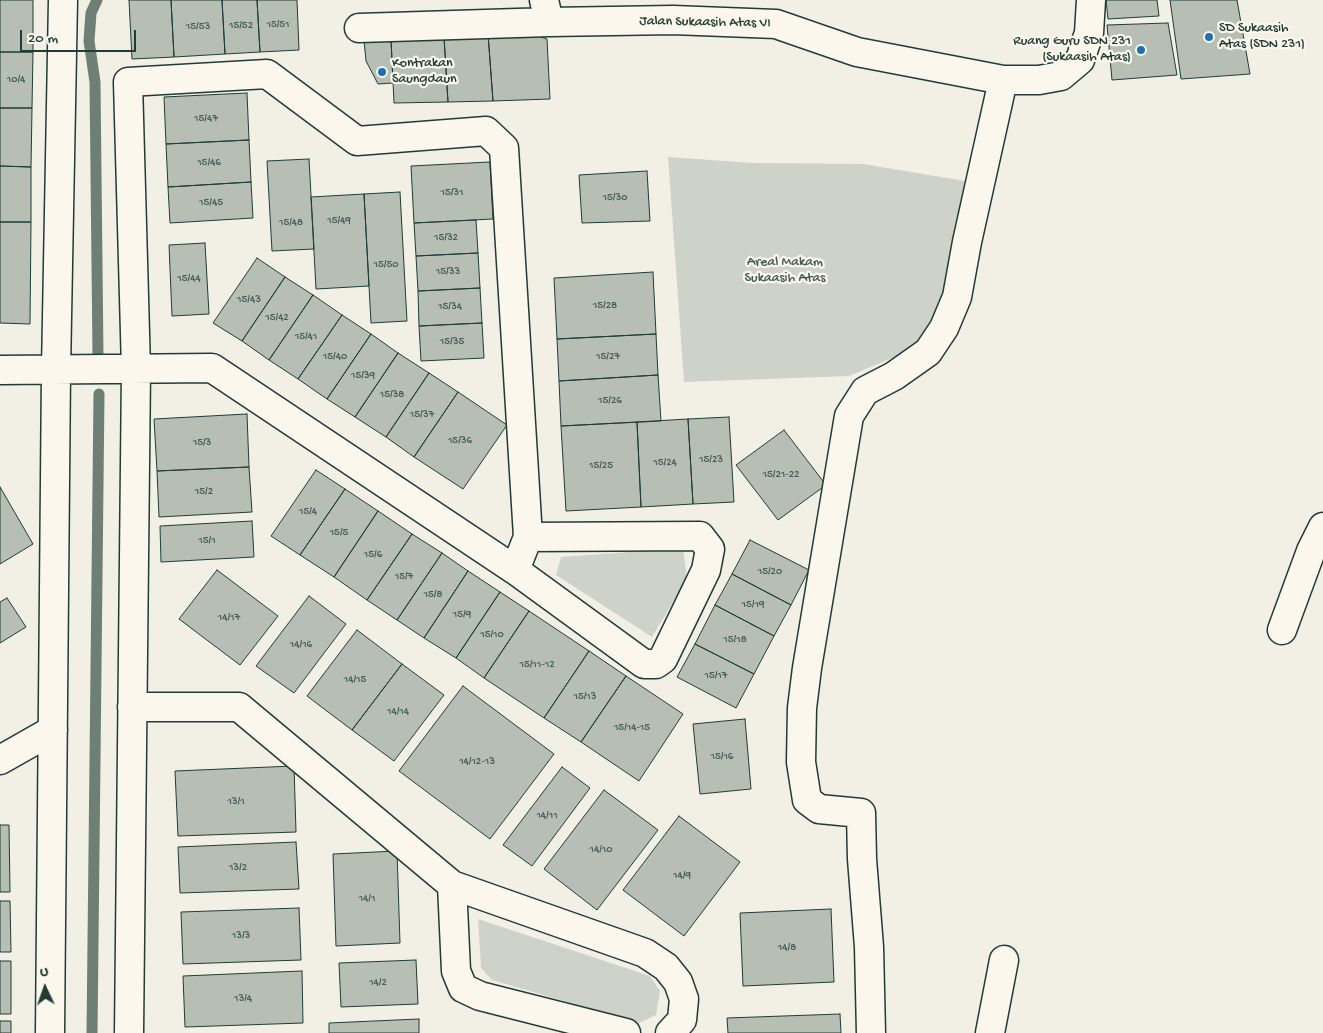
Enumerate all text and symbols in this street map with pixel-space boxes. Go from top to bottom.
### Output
street label: Jalan Sukaasih Atas VI [639,13,771,33]
house number: 15/51 [266,18,290,32]
house number: 15/52 [229,19,253,33]
scale bar [22,20,139,52]
house number: 15/53 [186,20,210,34]
place label: SD Sukaasih Atas (SDN 231) [1219,21,1305,54]
text: 20 m [28,30,58,48]
marker: SD Sukaasih Atas (SDN 231) [1203,31,1215,43]
place label: Ruang Guru SDN 231 (Sukaasih Atas) [1013,34,1131,66]
marker: Ruang Guru SDN 231 (Sukaasih Atas) [1135,44,1147,56]
place label: Kontrakan Saungdaun [392,56,457,88]
marker: Kontrakan Saungdaun [376,66,388,78]
house number: 10/4 [7,73,25,87]
house number: 15/47 [194,112,218,126]
house number: 15/46 [197,156,221,170]
house number: 15/31 [440,186,464,200]
house number: 15/30 [603,191,627,205]
house number: 15/45 [199,196,223,210]
house number: 15/49 [327,214,351,228]
house number: 15/48 [279,216,303,230]
house number: 15/32 [434,231,458,245]
park label: Areal Makam Sukaasih Atas [745,255,825,288]
house number: 15/50 [374,258,398,272]
house number: 15/33 [436,265,460,279]
house number: 15/44 [177,272,201,286]
house number: 15/43 [237,293,261,307]
house number: 15/28 [593,299,617,313]
house number: 15/34 [438,300,462,314]
house number: 15/42 [265,311,289,325]
house number: 15/41 [295,330,317,344]
house number: 15/35 [440,335,464,349]
house number: 15/40 [323,350,347,364]
house number: 15/27 [596,350,620,364]
house number: 15/39 [351,369,375,383]
house number: 15/38 [380,388,404,402]
house number: 15/26 [598,394,622,408]
house number: 15/37 [410,408,434,422]
house number: 15/36 [448,434,472,448]
house number: 15/3 [193,436,211,450]
house number: 15/23 [699,453,723,467]
house number: 15/24 [653,456,677,470]
house number: 15/25 [589,459,613,473]
house number: 15/21-22 [763,468,799,482]
house number: 15/2 [195,485,213,499]
house number: 15/4 [299,505,317,519]
house number: 15/5 [330,526,348,540]
house number: 15/1 [198,534,216,548]
house number: 15/6 [364,548,382,562]
house number: 15/20 [758,565,782,579]
house number: 15/7 [395,570,413,584]
house number: 15/8 [424,588,442,602]
house number: 15/19 [742,598,764,612]
house number: 15/9 [453,608,471,622]
house number: 14/17 [218,611,240,625]
house number: 15/10 [480,628,504,642]
house number: 15/18 [723,633,747,647]
house number: 14/16 [290,638,312,652]
house number: 15/11-12 [519,658,555,672]
house number: 15/17 [704,669,728,683]
house number: 14/15 [344,673,366,687]
house number: 15/13 [573,690,597,704]
house number: 14/14 [387,705,409,719]
house number: 15/14-15 [614,721,650,735]
house number: 15/16 [711,750,733,764]
house number: 14/12-13 [459,755,495,769]
house number: 13/1 [227,795,245,809]
house number: 14/11 [536,809,558,823]
house number: 14/10 [590,843,612,857]
house number: 13/2 [229,861,247,875]
house number: 14/9 [673,869,691,883]
house number: 14/1 [359,892,375,906]
house number: 13/3 [232,929,250,943]
house number: 14/8 [778,941,796,955]
north arrow [20,963,70,1013]
text: U [40,964,49,981]
house number: 14/2 [369,976,387,990]
house number: 13/4 [234,992,252,1006]

